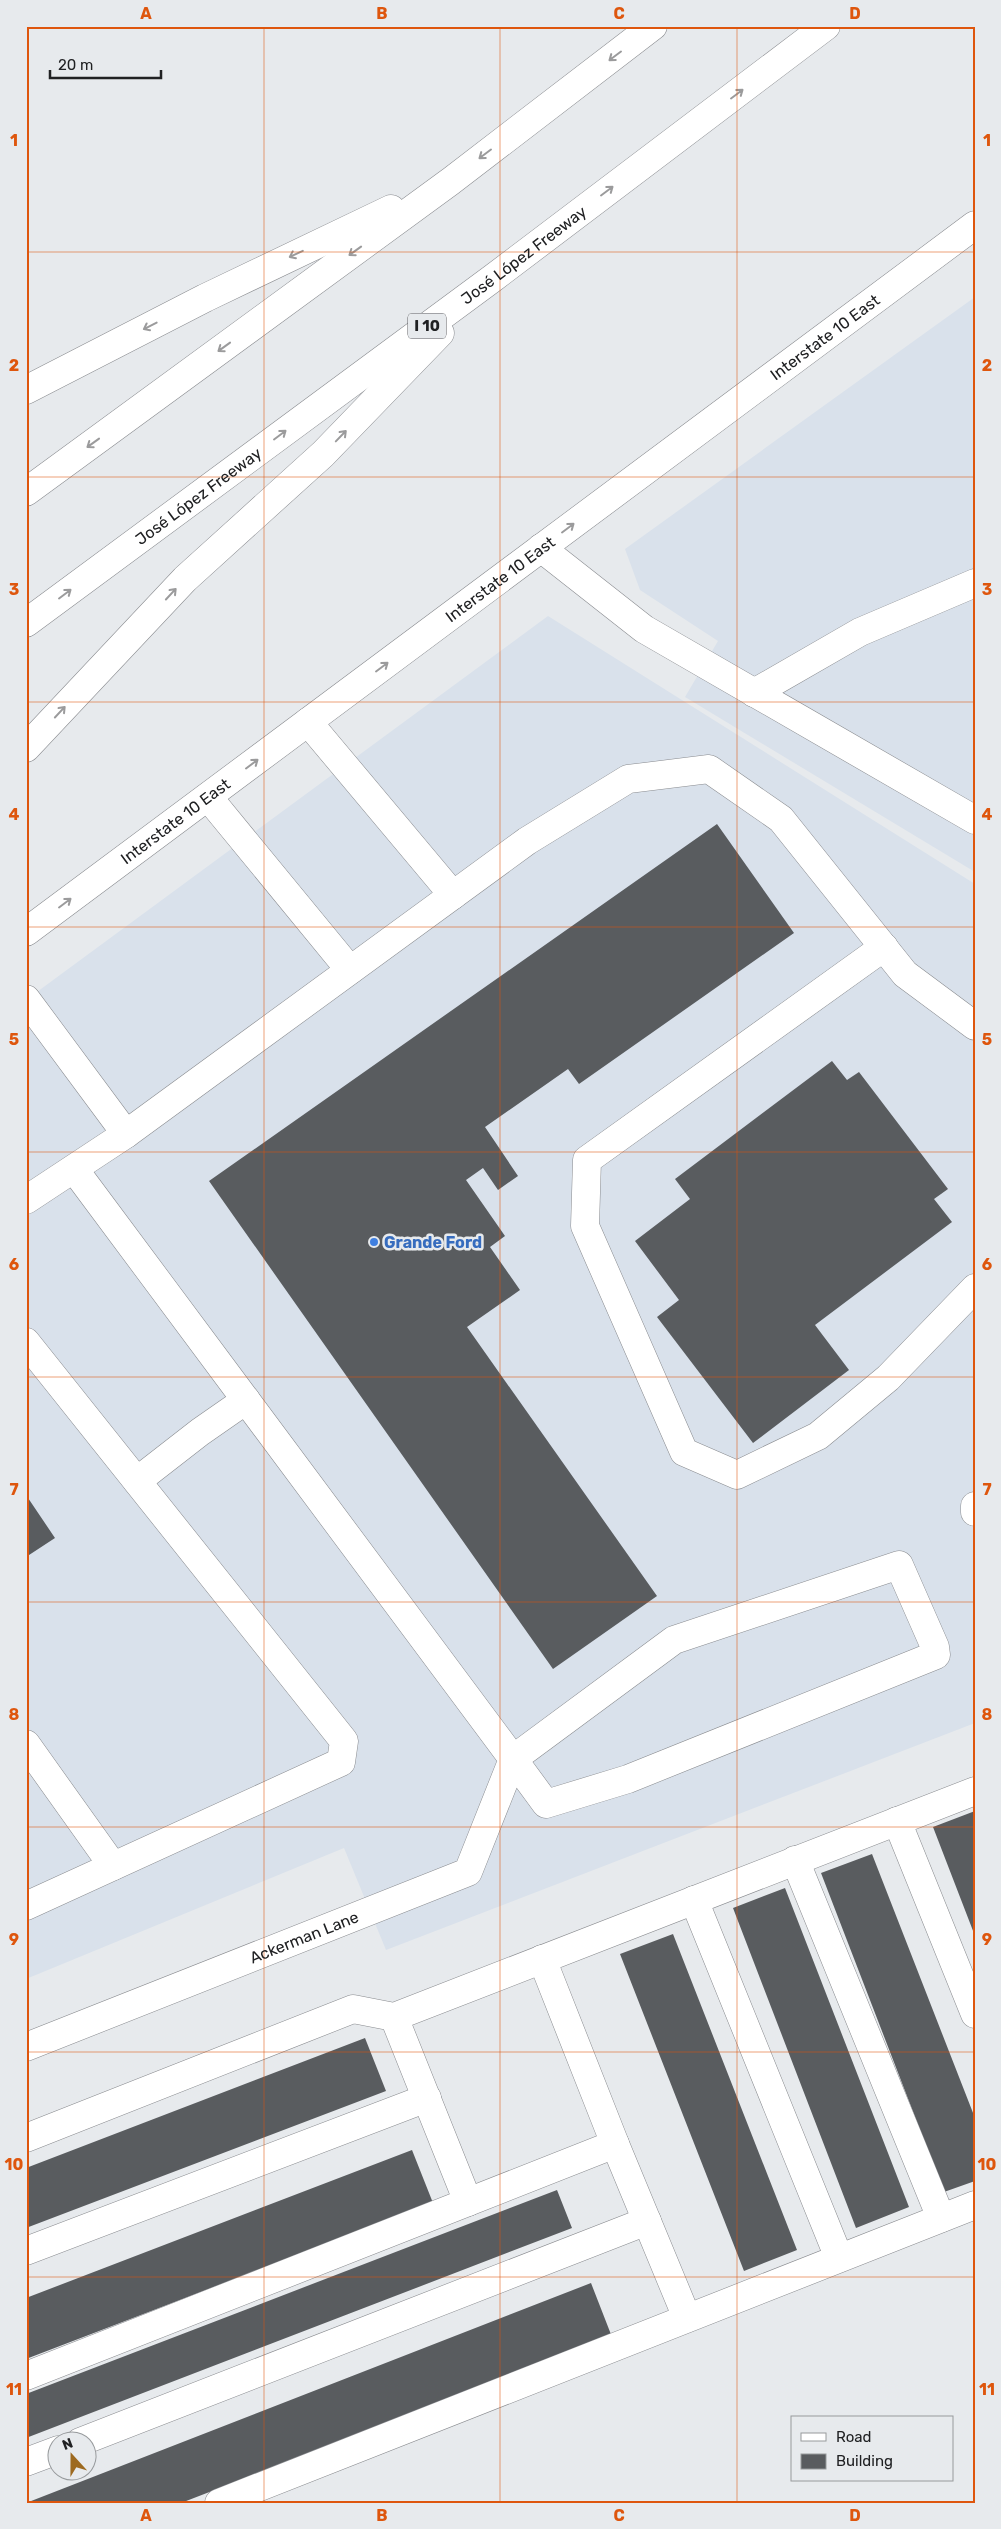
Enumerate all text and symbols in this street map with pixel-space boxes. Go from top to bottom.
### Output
text: A [140,4,152,23]
text: B [376,4,388,23]
text: C [613,4,625,23]
text: D [849,4,861,23]
scale bar [50,48,161,80]
one-way arrow [608,51,622,61]
text: 20 m [58,56,93,74]
one-way arrow [730,88,743,99]
text: 1 [10,131,18,150]
text: 1 [983,131,991,150]
one-way arrow [479,149,492,160]
one-way arrow [600,186,613,197]
street label: José López Freeway [457,201,590,308]
one-way arrow [348,246,362,256]
one-way arrow [289,250,304,260]
street label: Interstate 10 East [766,290,883,384]
road number: I 10 [408,314,446,338]
one-way arrow [143,322,158,331]
one-way arrow [217,342,231,352]
text: 2 [9,356,19,375]
text: 2 [982,356,992,375]
one-way arrow [335,429,347,442]
one-way arrow [273,430,287,440]
one-way arrow [86,438,100,448]
street label: José López Freeway [131,443,265,549]
one-way arrow [561,523,575,533]
street label: Interstate 10 East [442,532,558,626]
text: 3 [9,580,19,599]
text: 3 [982,580,992,599]
one-way arrow [165,587,177,600]
one-way arrow [58,589,72,599]
one-way arrow [375,662,389,672]
one-way arrow [54,706,66,719]
one-way arrow [245,759,259,769]
street label: Interstate 10 East [117,774,234,868]
text: 4 [9,805,20,824]
text: 4 [982,805,993,824]
one-way arrow [58,898,72,908]
text: 5 [9,1030,19,1049]
text: 5 [982,1030,992,1049]
place label: Grande Ford [384,1233,482,1252]
marker: Grande Ford [368,1236,380,1248]
text: 6 [9,1255,19,1274]
text: 6 [982,1255,992,1274]
text: 7 [9,1480,19,1499]
text: 7 [982,1480,992,1499]
text: 8 [9,1705,20,1724]
text: 8 [982,1705,993,1724]
street label: Ackerman Lane [247,1907,361,1967]
text: 9 [9,1930,19,1949]
text: 9 [982,1930,992,1949]
text: 10 [5,2155,24,2174]
text: 10 [978,2155,997,2174]
text: 11 [6,2380,22,2399]
text: 11 [979,2380,995,2399]
legend [791,2416,954,2482]
text: Road [836,2428,872,2446]
north arrow [48,2432,98,2482]
text: N [60,2435,75,2454]
text: Building [836,2452,893,2470]
text: A [140,2506,152,2525]
text: B [376,2506,388,2525]
text: C [613,2506,625,2525]
text: D [849,2506,861,2525]

